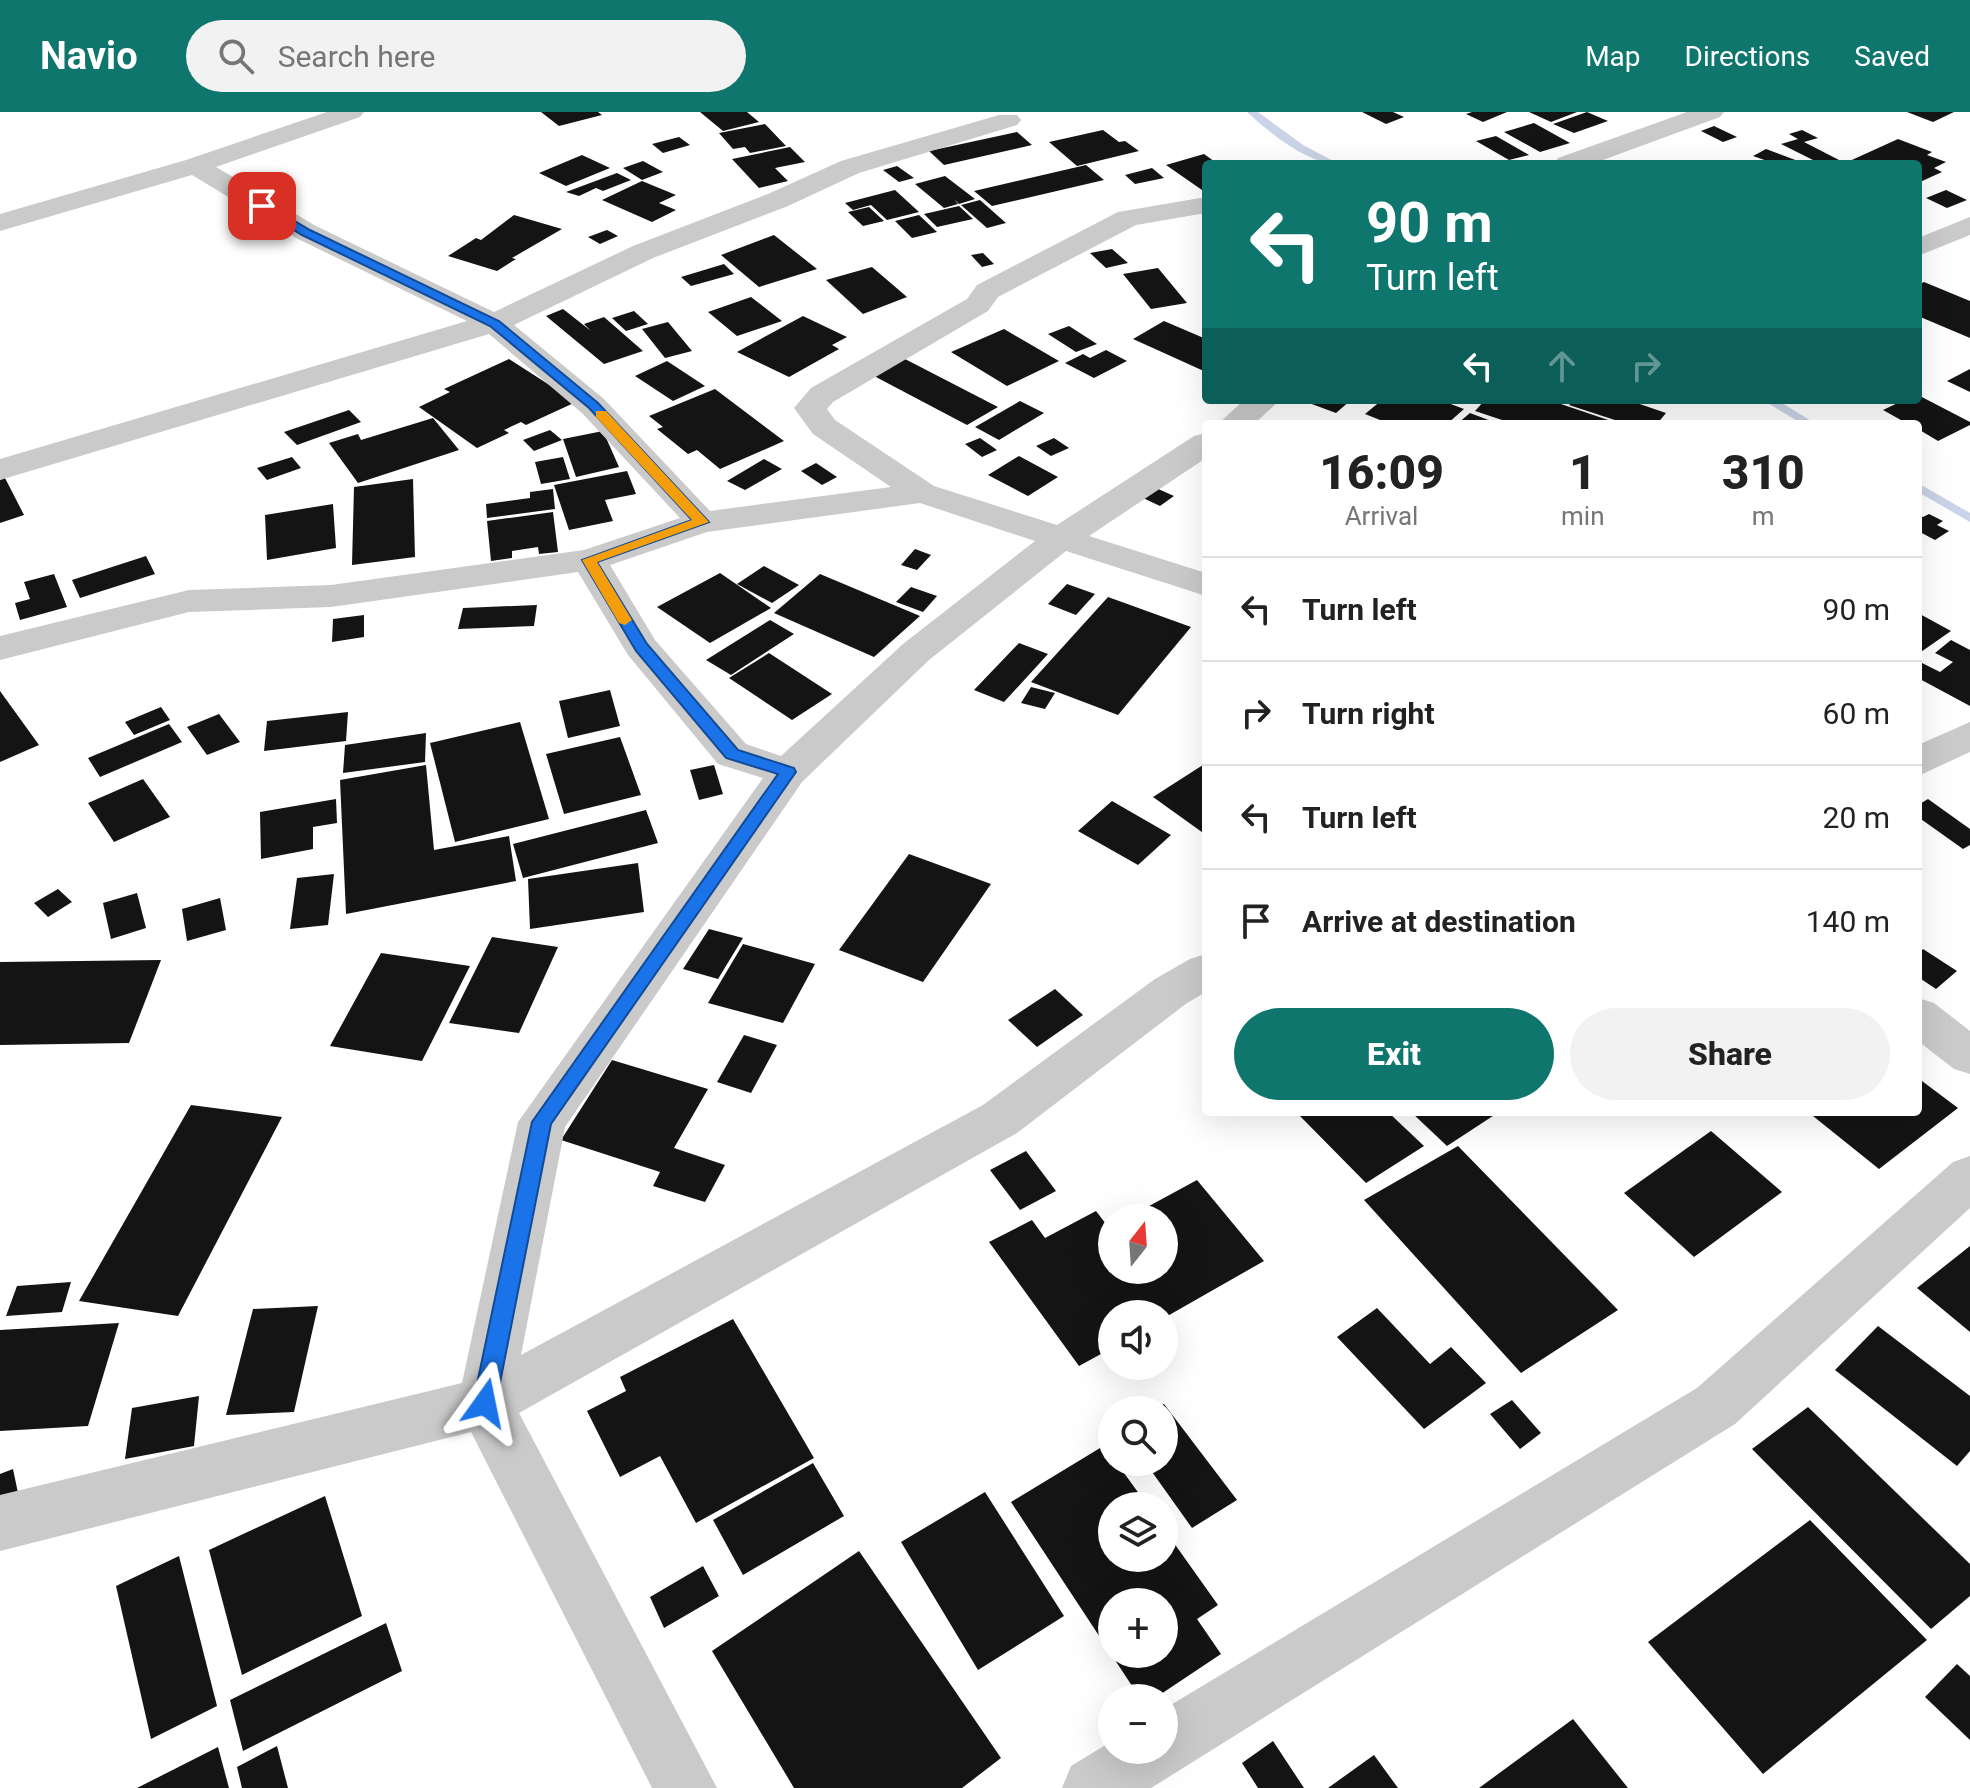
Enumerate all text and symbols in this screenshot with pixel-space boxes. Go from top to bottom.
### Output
search box [186,20,746,92]
text: Navio [40,34,138,78]
icon: search [214,34,258,78]
text: Search here [278,39,435,74]
text: Map [1585,40,1641,73]
text: Directions [1685,40,1810,73]
text: Saved [1854,40,1930,73]
pin [228,172,296,240]
icon: arrive [240,184,284,228]
text: 90 m [1366,190,1493,256]
icon: left [1234,192,1338,296]
text: Turn left [1366,257,1499,299]
icon: left [1456,344,1500,388]
icon: ahead [1540,344,1584,388]
icon: right [1624,344,1668,388]
text: 16:09 [1319,444,1444,501]
text: 1 [1569,444,1597,501]
text: 310 [1722,444,1805,501]
text: Arrival [1345,501,1418,531]
text: min [1561,501,1605,531]
text: m [1752,501,1775,531]
icon: left [1234,587,1278,631]
text: Turn left [1302,592,1417,627]
text: 90 m [1823,592,1890,627]
icon: right [1234,691,1278,735]
text: Turn right [1302,696,1435,731]
text: 60 m [1823,696,1890,731]
icon: left [1234,795,1278,839]
text: Turn left [1302,800,1417,835]
text: 20 m [1823,800,1890,835]
icon: arrive [1234,899,1278,943]
text: Arrive at destination [1302,904,1576,939]
text: 140 m [1806,904,1890,939]
button: Exit [1234,1008,1554,1100]
button: Share [1570,1008,1890,1100]
north arrow [1098,1204,1178,1284]
map controls [1098,1204,1178,1764]
button: sound [1098,1300,1178,1380]
position arrow [443,1361,527,1445]
button: search [1098,1396,1178,1476]
button: layers [1098,1492,1178,1572]
button: + [1098,1588,1178,1668]
button: − [1098,1684,1178,1764]

